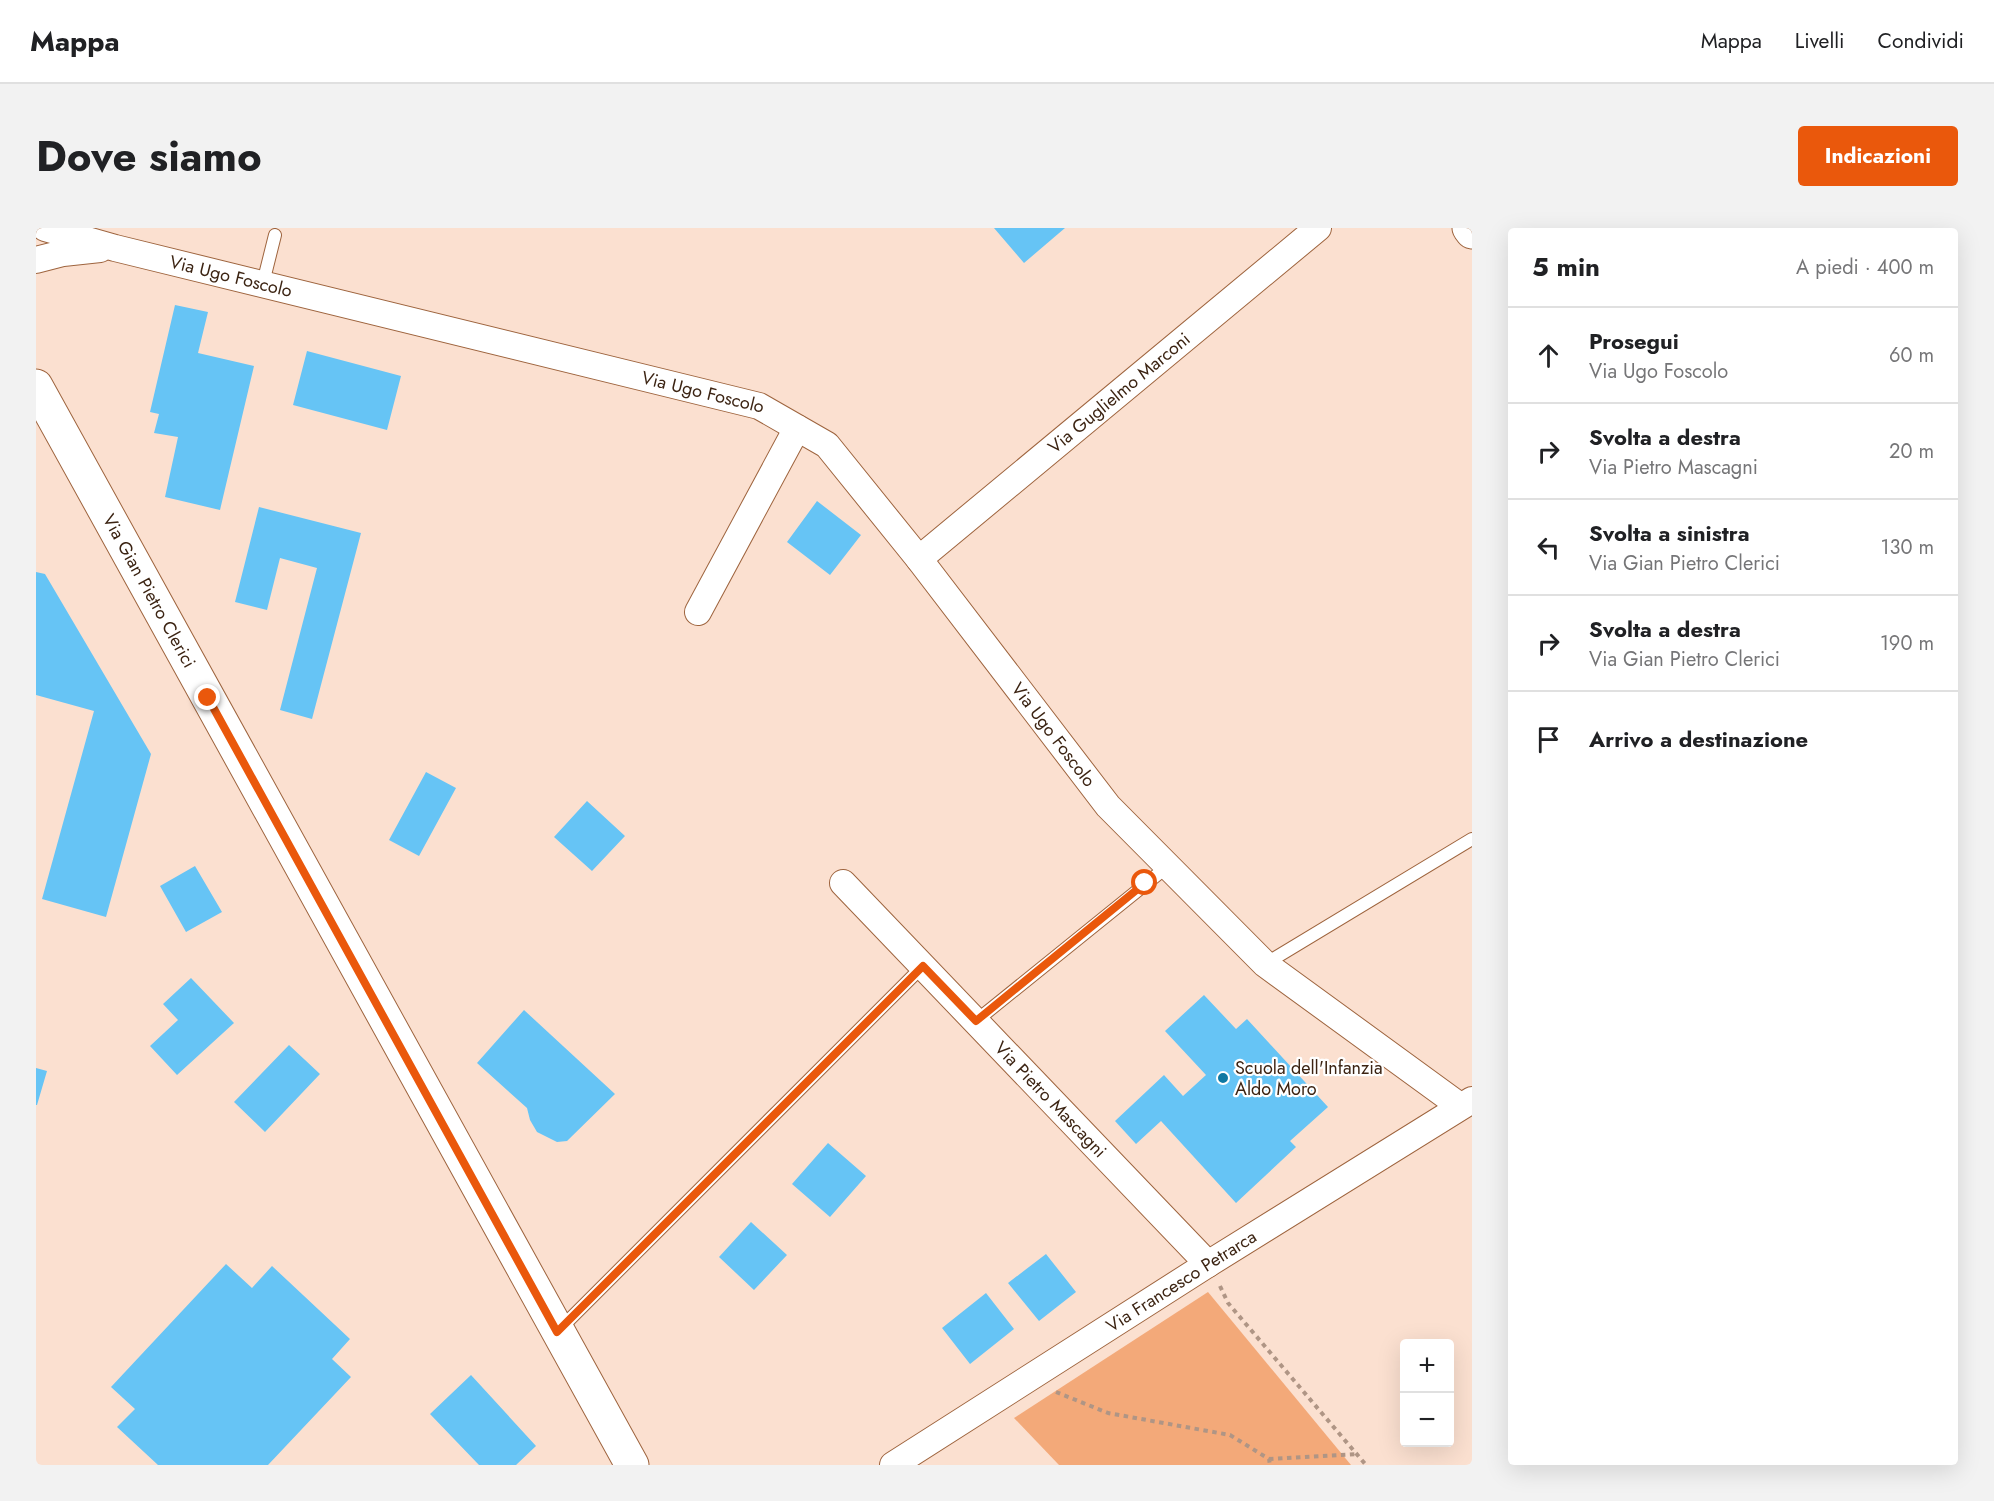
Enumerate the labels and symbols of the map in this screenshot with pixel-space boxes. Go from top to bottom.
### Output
street label: Via Ugo Foscolo [167,249,295,304]
street label: Via Guglielmo Marconi [1042,326,1196,460]
street label: Via Ugo Foscolo [639,365,767,420]
street label: Via Gian Pietro Clerici [96,509,202,672]
street label: Via Ugo Foscolo [1005,677,1102,793]
route end [194,684,220,710]
route start [1131,869,1157,895]
street label: Via Pietro Mascagni [989,1036,1113,1164]
place label: Scuola dell'Infanzia Aldo Moro [1235,1055,1383,1102]
marker: Scuola dell'Infanzia Aldo Moro [1216,1071,1230,1085]
street label: Via Francesco Petrarca [1101,1224,1262,1339]

